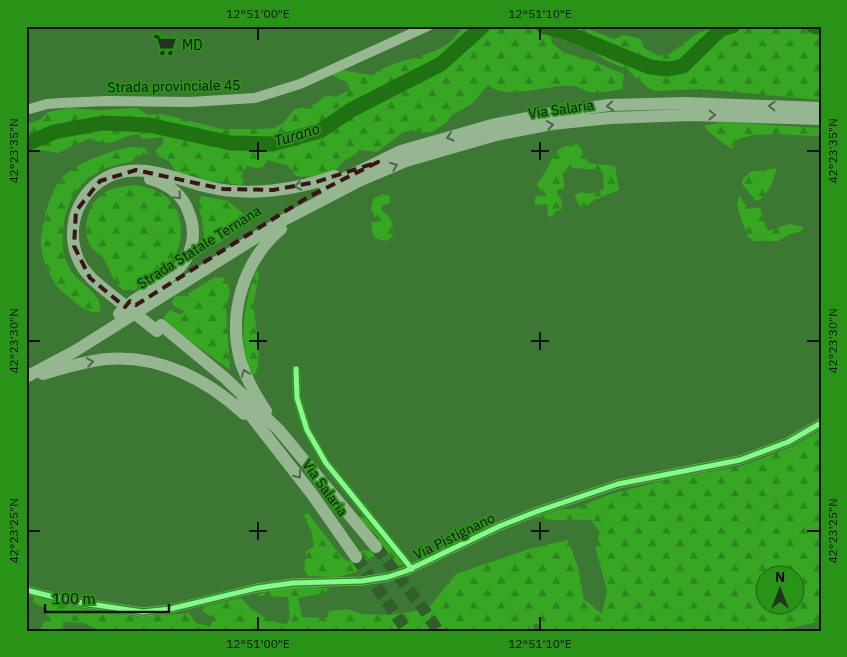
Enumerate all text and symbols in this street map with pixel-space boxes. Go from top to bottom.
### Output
text: 12°51'00"E [226,6,290,21]
text: 12°51'10"E [508,6,572,21]
supermarket icon: MD [152,32,178,58]
place label: MD [182,36,203,54]
street label: Strada provinciale 45 [107,76,241,96]
street label: Via Salaria [527,95,595,122]
one-way arrow [605,100,613,111]
one-way arrow [768,101,776,112]
one-way arrow [709,110,717,121]
text: 42°23'35"N [6,118,21,184]
text: 42°23'35"N [825,118,840,184]
water label: Turano [272,119,322,150]
one-way arrow [546,120,555,130]
one-way arrow [447,131,455,141]
one-way arrow [389,162,397,172]
one-way arrow [294,181,302,191]
one-way arrow [172,190,181,199]
street label: Strada Statale Ternana [134,201,265,293]
text: 42°23'30"N [6,308,21,374]
text: 42°23'30"N [825,308,840,374]
one-way arrow [86,357,94,368]
one-way arrow [241,369,251,378]
street label: Via Salaria [298,456,352,520]
one-way arrow [292,469,300,478]
text: 42°23'25"N [6,498,21,564]
text: 42°23'25"N [825,498,840,564]
street label: Via Pistignano [410,508,498,563]
north arrow [754,564,804,614]
text: N [775,568,785,586]
scale bar [45,582,169,614]
text: 100 m [52,589,96,608]
text: 12°51'00"E [226,636,290,651]
text: 12°51'10"E [508,636,572,651]

